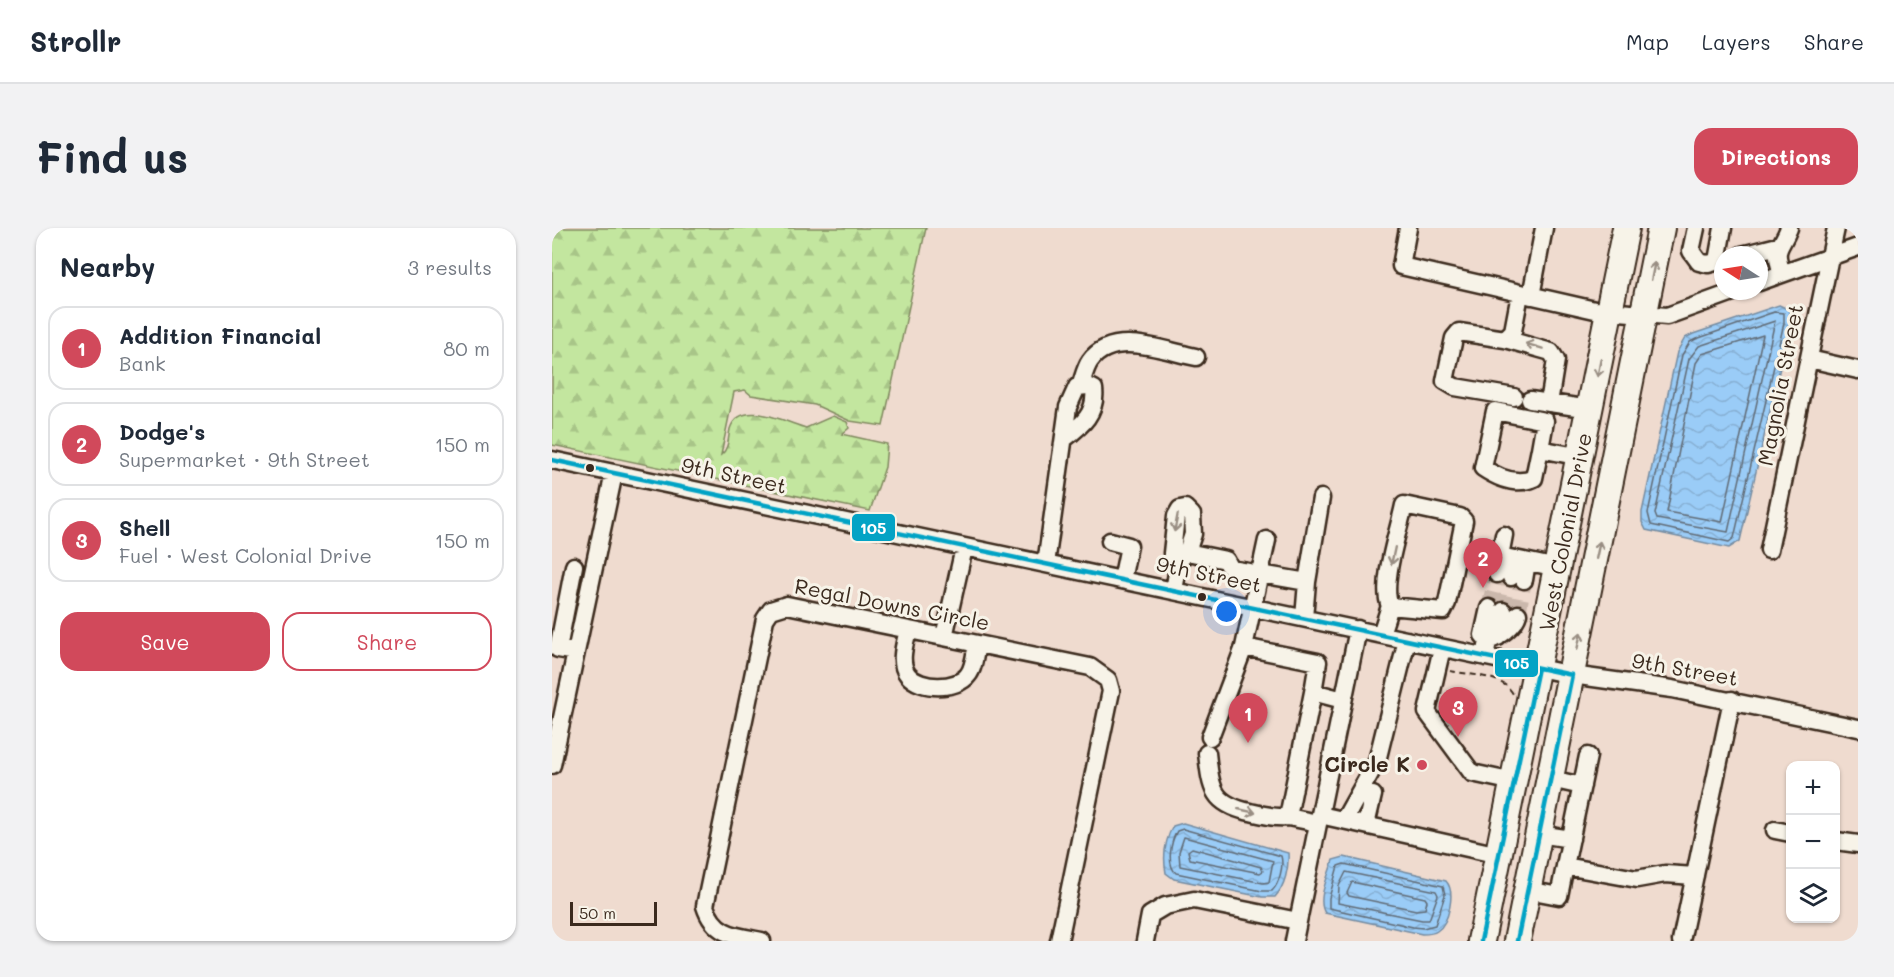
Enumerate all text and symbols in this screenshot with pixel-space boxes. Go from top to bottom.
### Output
text: Strollr [30,23,121,59]
text: Map [1626,28,1669,55]
text: Layers [1702,28,1771,55]
text: Share [1804,28,1864,55]
button: Directions [1694,128,1858,185]
text: Find us [36,129,188,184]
north arrow [1714,246,1768,300]
text: Nearby [60,250,155,284]
text: 3 results [407,254,492,280]
one-way arrow [1648,262,1659,281]
street label: Magnolia Street [1751,301,1808,468]
text: Addition Financial [119,321,321,350]
text: 1 [77,335,86,361]
text: 80 m [443,335,490,361]
one-way arrow [1525,340,1544,351]
text: Bank [119,350,166,376]
one-way arrow [1593,358,1604,378]
text: Dodge's [119,417,205,446]
street label: West Colonial Drive [1532,430,1597,633]
text: 2 [76,431,87,457]
text: 150 m [435,431,490,457]
text: Supermarket · 9th Street [119,446,370,472]
street label: 9th Street [679,450,789,499]
unlabelled marker [584,462,596,474]
one-way arrow [1170,512,1181,532]
text: Shell [119,513,171,542]
line badge: 105 [851,513,896,542]
text: 105 [860,517,886,538]
text: 3 [76,527,88,553]
text: 150 m [435,527,490,553]
pin: 2 [1464,538,1502,588]
one-way arrow [1593,541,1604,560]
text: Fuel · West Colonial Drive [119,542,372,568]
one-way arrow [1387,545,1398,565]
street label: 9th Street [1154,549,1264,598]
street label: Regal Downs Circle [793,571,992,636]
unlabelled marker [1196,591,1208,603]
your location [1212,597,1241,626]
button: Save [60,612,270,671]
button: Share [282,612,492,671]
one-way arrow [1574,632,1585,651]
street label: 9th Street [1630,646,1740,691]
line badge: 105 [1494,649,1539,678]
text: 105 [1503,652,1529,673]
pin: 3 [1438,688,1478,737]
pin: 1 [1228,694,1268,743]
place label: Circle K [1324,750,1410,777]
marker: Circle K [1415,758,1429,772]
map controls [1786,761,1840,923]
button: + [1786,761,1840,815]
one-way arrow [1237,806,1256,818]
button: − [1786,815,1840,869]
button: layers [1786,869,1840,923]
scale bar [570,899,657,926]
text: 50 m [579,902,616,923]

